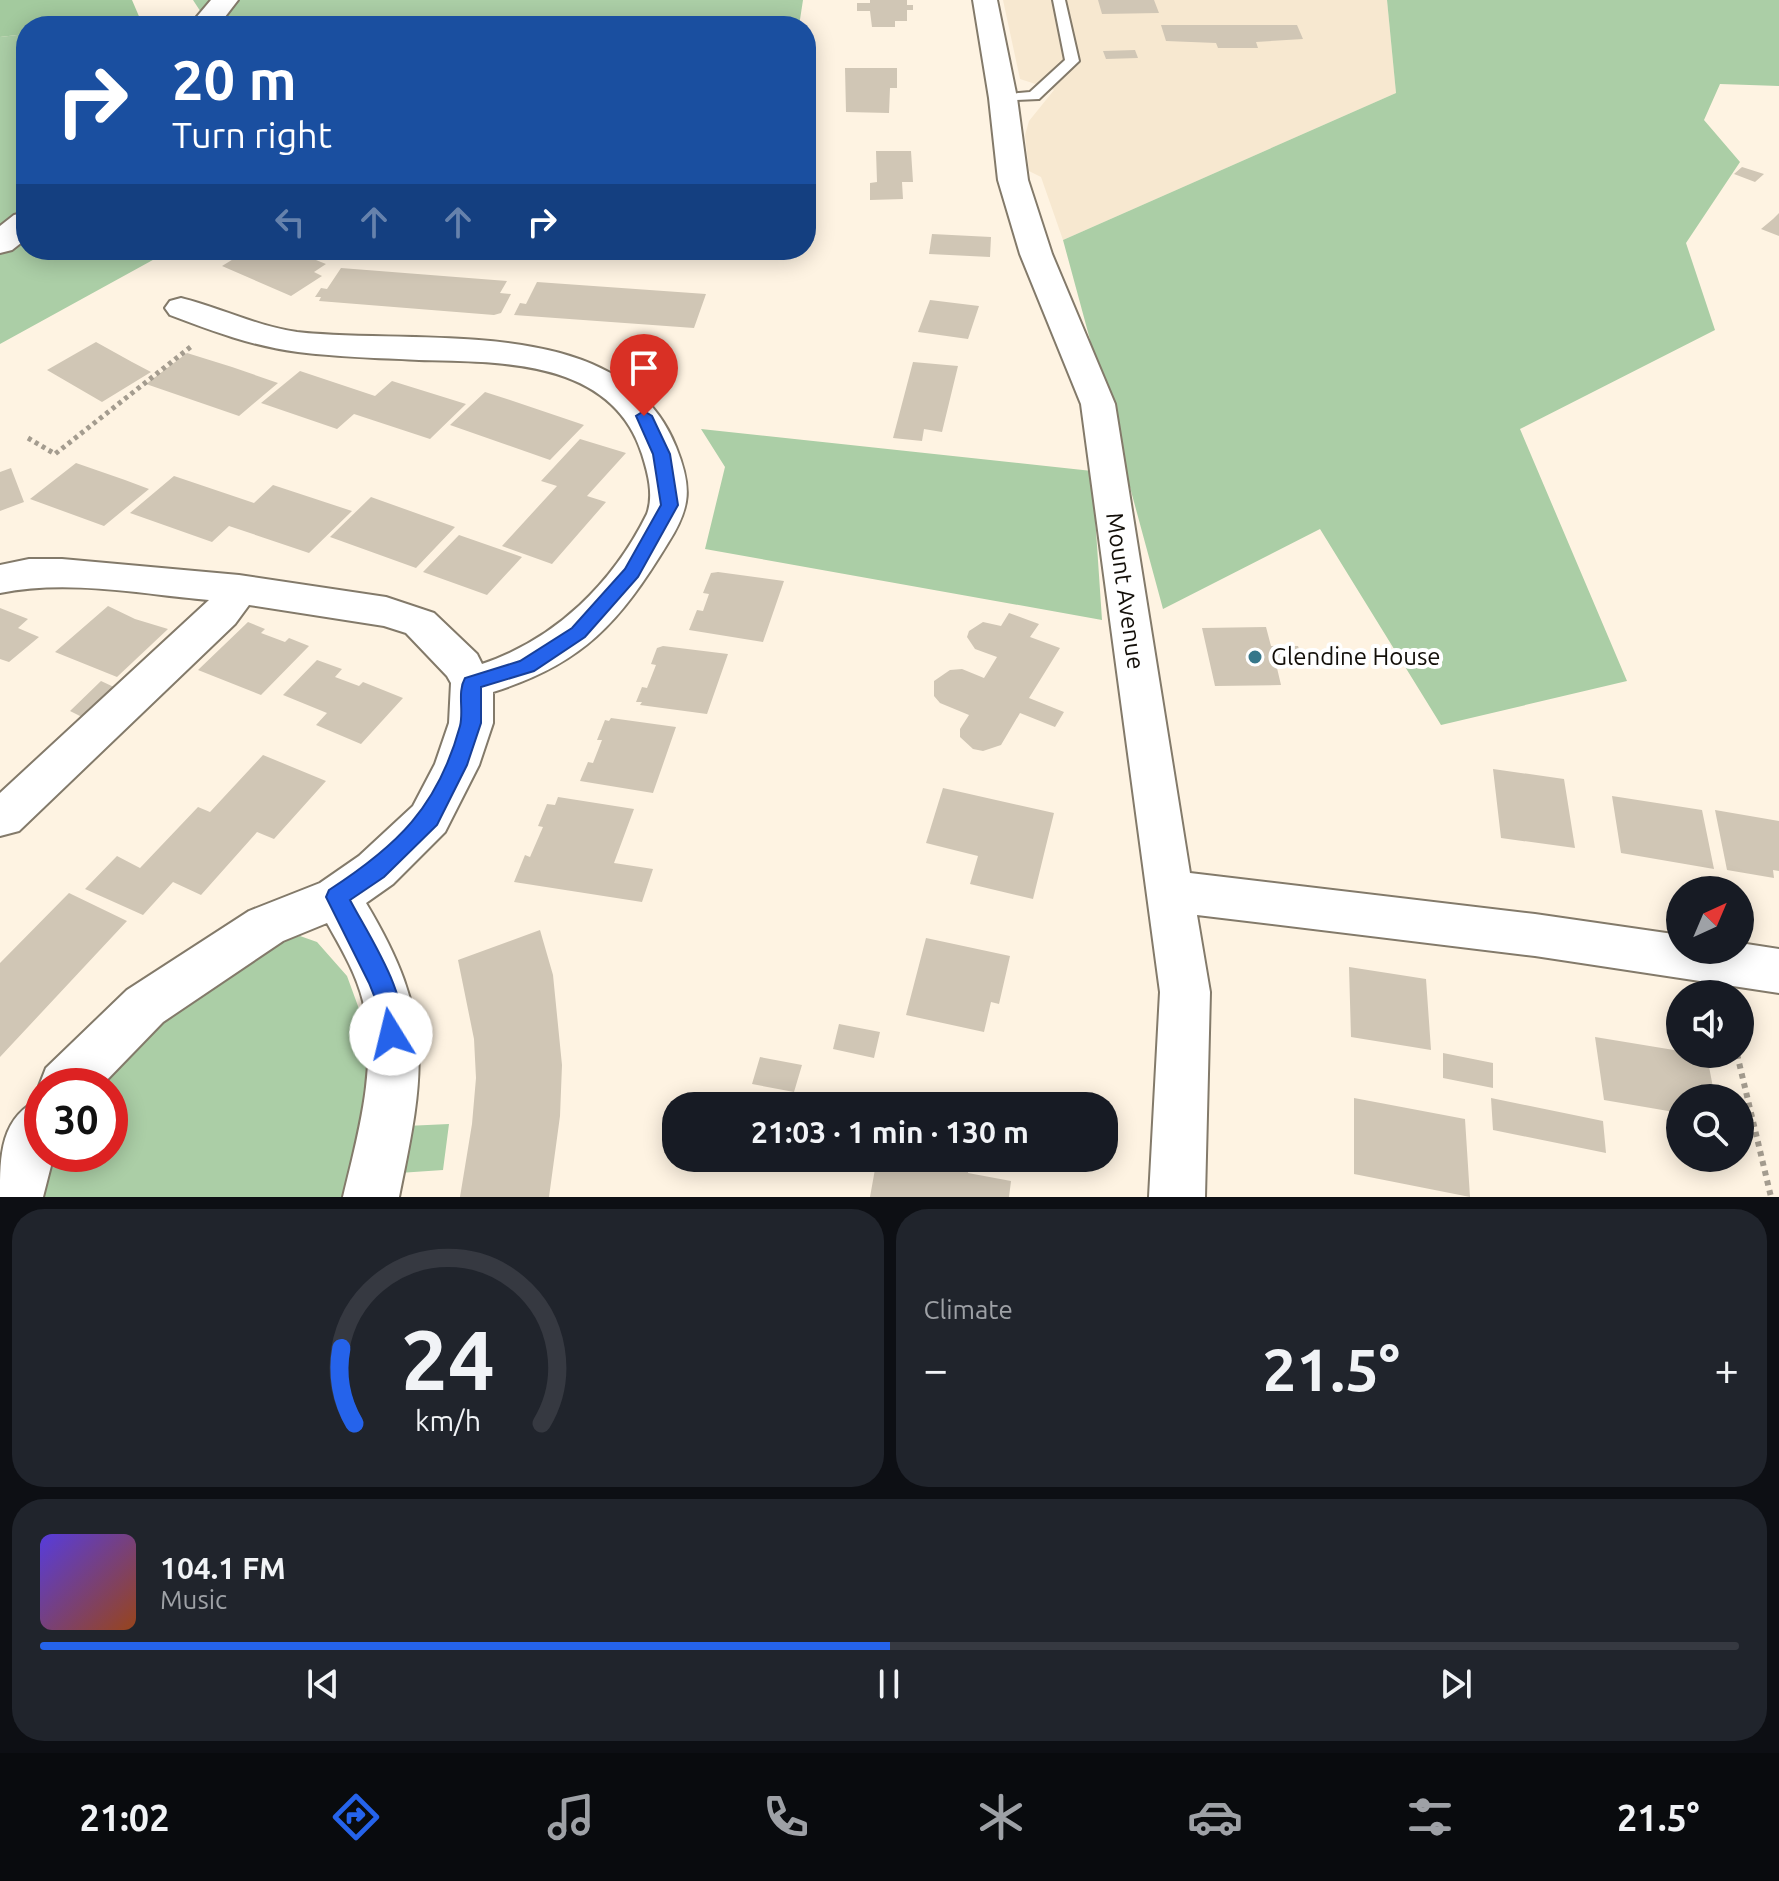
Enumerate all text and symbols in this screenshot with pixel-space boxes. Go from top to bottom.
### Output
icon: right [40,48,144,152]
text: 20 m [172,48,297,111]
text: Turn right [172,114,332,155]
icon: left [268,200,312,244]
icon: ahead [352,200,396,244]
icon: ahead [436,200,480,244]
icon: right [520,200,564,244]
pin [610,334,678,416]
icon: arrive [622,346,666,390]
street label: Mount Avenue [1101,511,1150,671]
place label: Glendine House [1271,643,1441,670]
marker: Glendine House [1246,648,1264,666]
north arrow [1666,876,1754,964]
map controls [1666,876,1754,1172]
button: sound [1666,980,1754,1068]
position arrow [349,992,433,1076]
speed limit sign: 30 [24,1068,128,1172]
button: search [1666,1084,1754,1172]
text: 21:03 · 1 min · 130 m [751,1115,1029,1149]
text: Climate [924,1295,1013,1324]
text: 24 [401,1312,495,1406]
text: 21.5° [1263,1335,1400,1402]
text: − [924,1344,948,1393]
text: + [1714,1344,1739,1393]
text: km/h [415,1404,481,1436]
text: 104.1 FM [160,1551,286,1585]
text: Music [160,1585,227,1614]
icon: previous [301,1662,345,1706]
icon: pause [867,1662,911,1706]
icon: next [1434,1662,1478,1706]
icon: directions [328,1789,384,1845]
icon: music [543,1789,599,1845]
icon: phone [758,1789,814,1845]
icon: climate [973,1789,1029,1845]
icon: car [1187,1789,1243,1845]
icon: filters [1402,1789,1458,1845]
text: 21:02 [79,1797,169,1838]
text: 21.5° [1617,1797,1700,1838]

